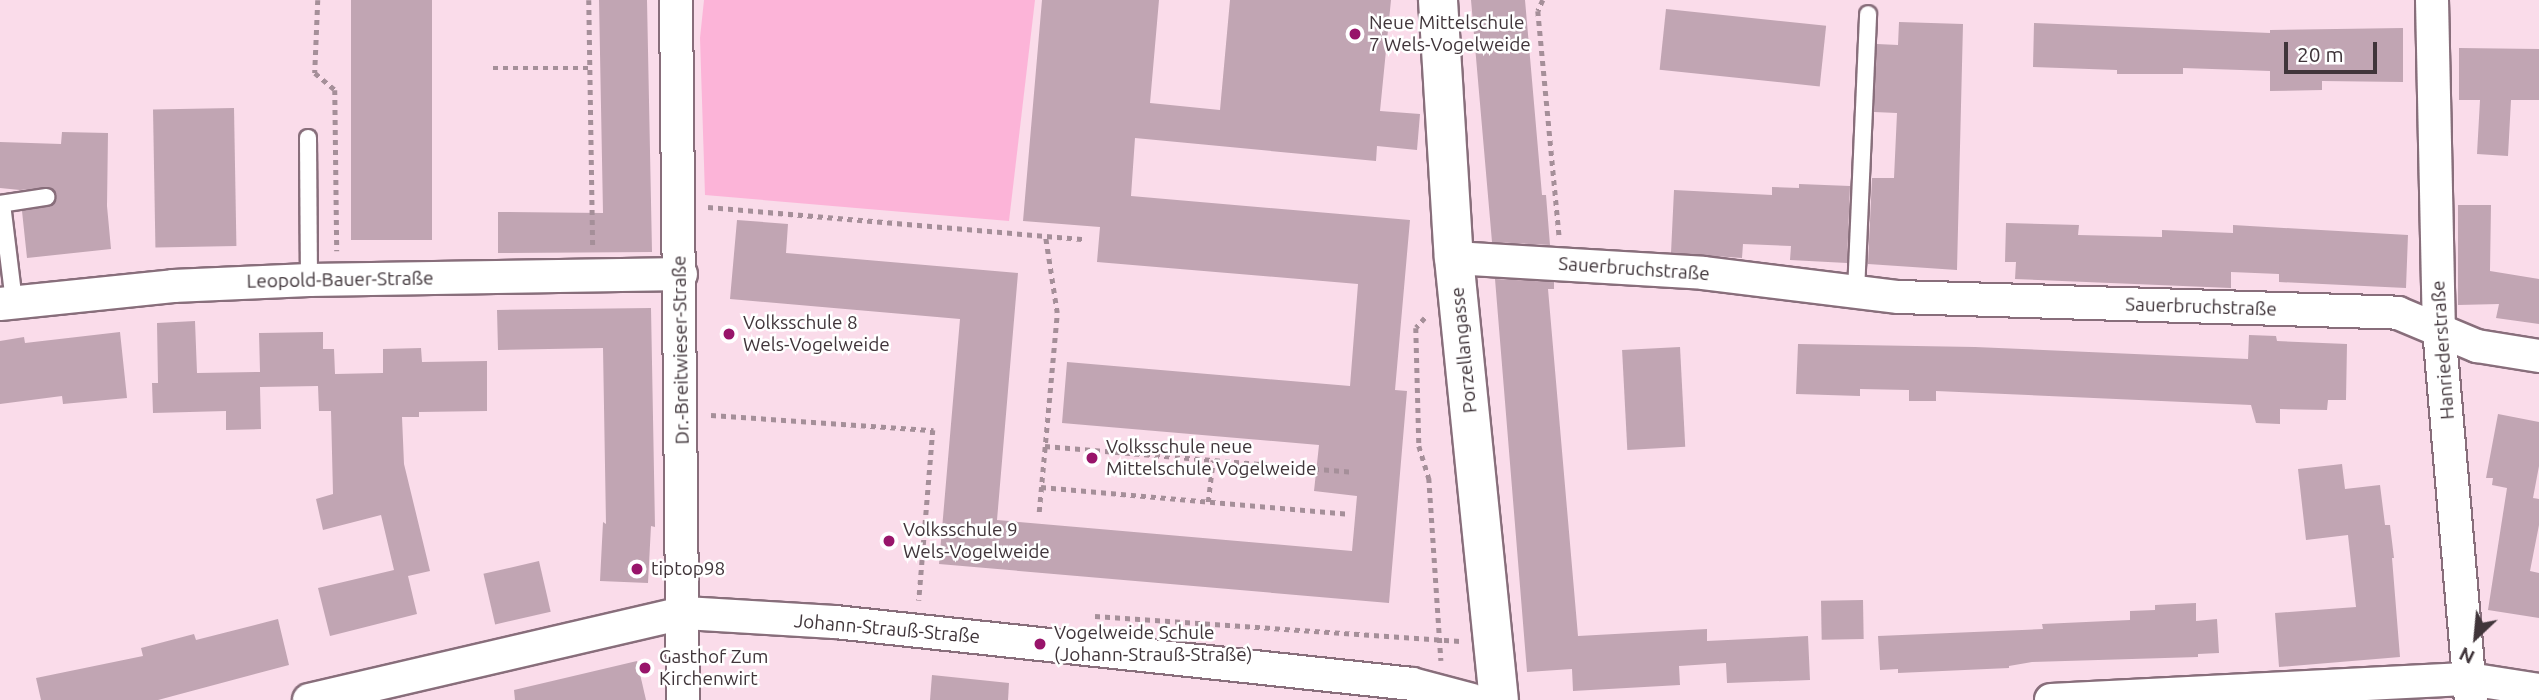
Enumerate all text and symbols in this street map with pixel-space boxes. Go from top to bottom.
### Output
place label: Neue Mittelschule 7 Wels-Vogelweide [1369,12,1531,56]
marker: Neue Mittelschule 7 Wels-Vogelweide [1347,26,1363,42]
scale bar [2287,28,2380,72]
text: 20 m [2297,42,2344,66]
street label: Sauerbruchstraße [1558,252,1710,286]
street label: Dr.-Breitwieser-Straße [668,255,694,445]
street label: Leopold-Bauer-Straße [246,267,434,293]
street label: Hanriederstraße [2427,280,2459,420]
street label: Porzellangasse [1446,286,1482,414]
street label: Sauerbruchstraße [2125,293,2277,321]
place label: Volksschule 8 Wels-Vogelweide [743,312,890,356]
marker: Volksschule 8 Wels-Vogelweide [721,326,737,342]
place label: Volksschule neue Mittelschule Vogelweide [1106,436,1316,480]
marker: Volksschule neue Mittelschule Vogelweide [1084,450,1100,466]
place label: Volksschule 9 Wels-Vogelweide [903,519,1050,563]
marker: Volksschule 9 Wels-Vogelweide [881,533,897,549]
place label: tiptop98 [651,558,725,580]
marker: tiptop98 [629,561,645,577]
north arrow [2441,602,2511,672]
street label: Johann-Strauß-Straße [793,610,981,648]
place label: Vogelweide Schule (Johann-Strauß-Straße) [1054,622,1252,666]
marker: Vogelweide Schule (Johann-Strauß-Straße) [1032,636,1048,652]
text: N [2456,643,2478,669]
place label: Gasthof Zum Kirchenwirt [659,646,768,690]
marker: Gasthof Zum Kirchenwirt [637,660,653,676]

